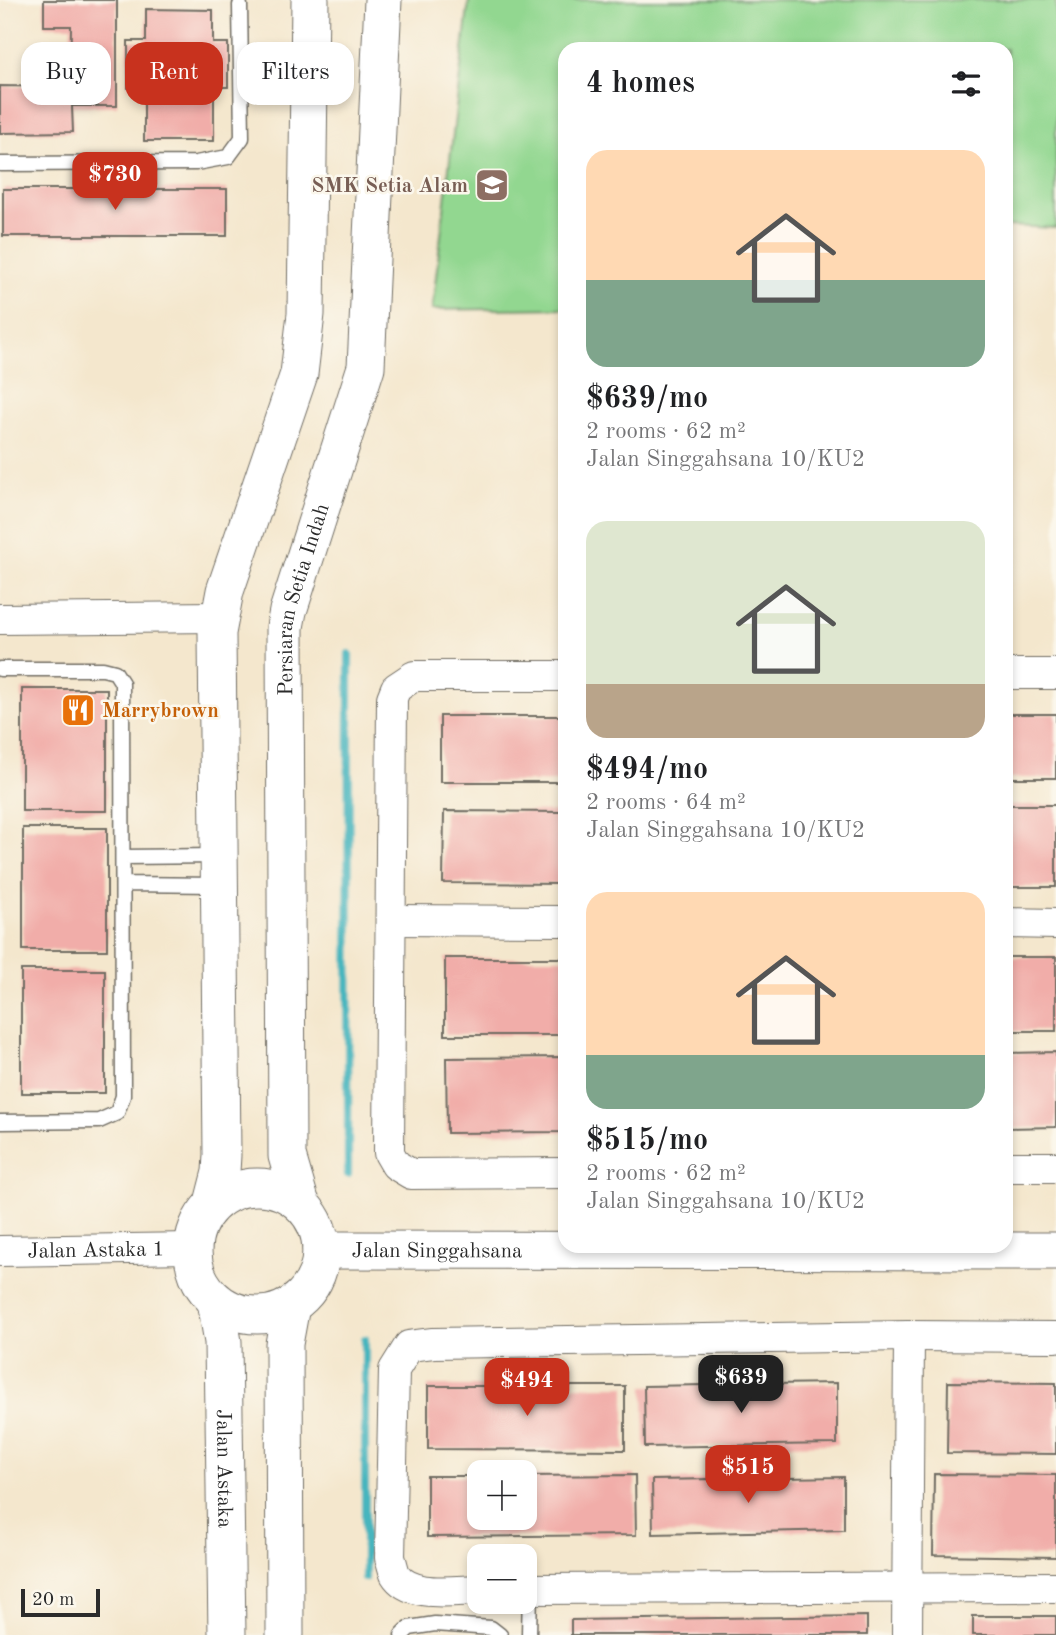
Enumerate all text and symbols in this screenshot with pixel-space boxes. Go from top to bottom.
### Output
chip: Buy [21,42,111,105]
chip: Rent [125,42,223,105]
chip: Filters [237,42,354,105]
icon: filters [947,65,985,103]
text: 4 homes [586,69,695,99]
pin: $730 [74,152,156,212]
text: $730 [88,163,142,186]
school or university icon: SMK Setia Alam [473,166,511,204]
place label: SMK Setia Alam [311,176,468,197]
icon: home [723,195,849,321]
text: $639/mo [586,384,708,414]
text: 2 rooms · 62 m² [586,420,746,443]
text: Jalan Singgahsana 10/KU2 [586,448,865,471]
street label: Persiaran Setia Indah [276,501,334,696]
icon: home [723,566,849,692]
restaurant icon: Marrybrown [59,691,97,729]
place label: Marrybrown [102,701,219,722]
text: $494/mo [586,755,708,785]
text: 2 rooms · 64 m² [586,791,746,814]
text: Jalan Singgahsana 10/KU2 [586,819,865,842]
icon: home [723,937,849,1063]
text: $515/mo [586,1126,708,1156]
text: 2 rooms · 62 m² [586,1162,746,1185]
text: Jalan Singgahsana 10/KU2 [586,1190,865,1213]
street label: Jalan Astaka 1 [27,1239,165,1263]
street label: Jalan Singgahsana [352,1241,522,1262]
pin: $639 [700,1356,782,1415]
pin: $494 [486,1358,568,1418]
text: $639 [714,1366,768,1389]
text: $494 [500,1369,554,1392]
street label: Jalan Astaka [212,1409,235,1528]
pin: $515 [707,1446,789,1505]
text: $515 [721,1456,775,1479]
map controls [467,1460,537,1614]
button: + [467,1460,537,1530]
button: − [467,1544,537,1614]
scale bar [21,1586,100,1618]
text: 20 m [32,1591,74,1610]

